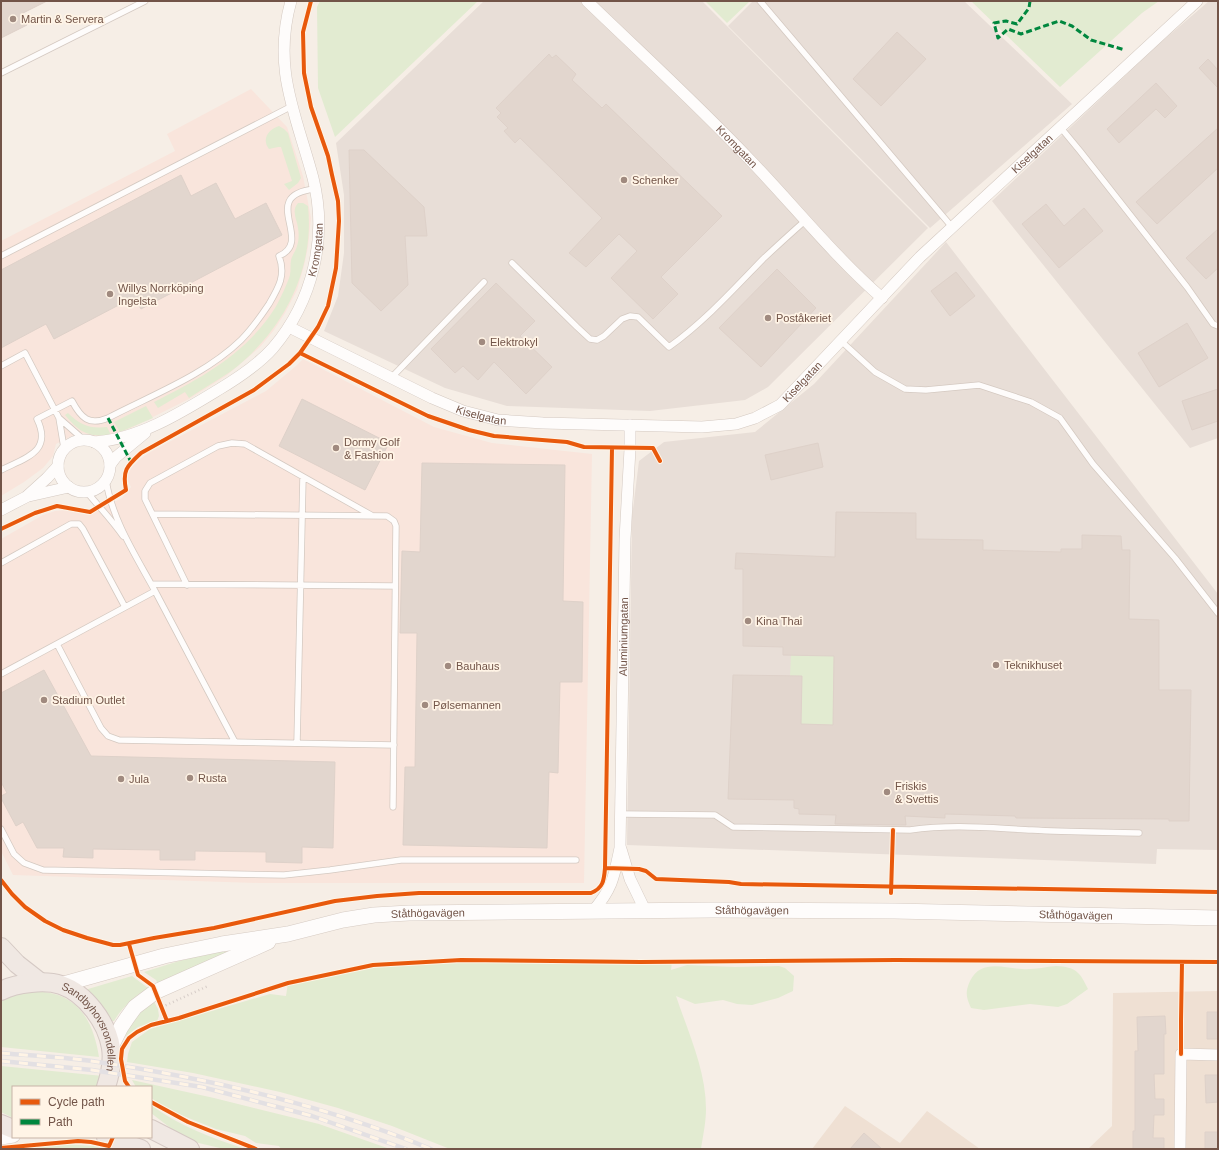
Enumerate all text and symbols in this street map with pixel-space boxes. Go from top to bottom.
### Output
place label: Martin & Servera [21,13,104,25]
marker: Martin & Servera [8,14,18,24]
street label: Kromgatan [714,123,760,170]
street label: Kiselgatan [1009,132,1055,175]
place label: Schenker [632,174,679,186]
marker: Schenker [619,175,629,185]
street label: Kromgatan [306,223,325,278]
place label: Willys Norrköping Ingelsta [118,282,204,307]
marker: Willys Norrköping Ingelsta [105,289,115,299]
place label: Poståkeriet [776,312,831,324]
marker: Poståkeriet [763,313,773,323]
place label: Elektrokyl [490,336,538,348]
marker: Elektrokyl [477,337,487,347]
street label: Kiselgatan [780,359,824,404]
street label: Kiselgatan [454,403,507,427]
place label: Dormy Golf & Fashion [344,436,401,461]
marker: Dormy Golf & Fashion [331,443,341,453]
street label: Aluminiumgatan [617,597,630,676]
place label: Kina Thai [756,615,802,627]
marker: Kina Thai [743,616,753,626]
place label: Teknikhuset [1004,659,1062,671]
place label: Bauhaus [456,660,500,672]
marker: Teknikhuset [991,660,1001,670]
marker: Bauhaus [443,661,453,671]
place label: Stadium Outlet [52,694,125,706]
marker: Stadium Outlet [39,695,49,705]
place label: Pølsemannen [433,699,501,711]
marker: Pølsemannen [420,700,430,710]
place label: Rusta [198,772,228,784]
place label: Jula [129,773,150,785]
marker: Rusta [185,773,195,783]
marker: Jula [116,774,126,784]
place label: Friskis & Svettis [895,780,939,805]
marker: Friskis & Svettis [882,787,892,797]
street label: Ståthögavägen [715,904,789,916]
street label: Ståthögavägen [390,906,465,920]
street label: Ståthögavägen [1039,908,1113,922]
street label: Sandbyhovsrondellen [60,980,118,1072]
legend [12,1086,152,1138]
text: Cycle path [48,1095,105,1109]
text: Path [48,1115,73,1129]

